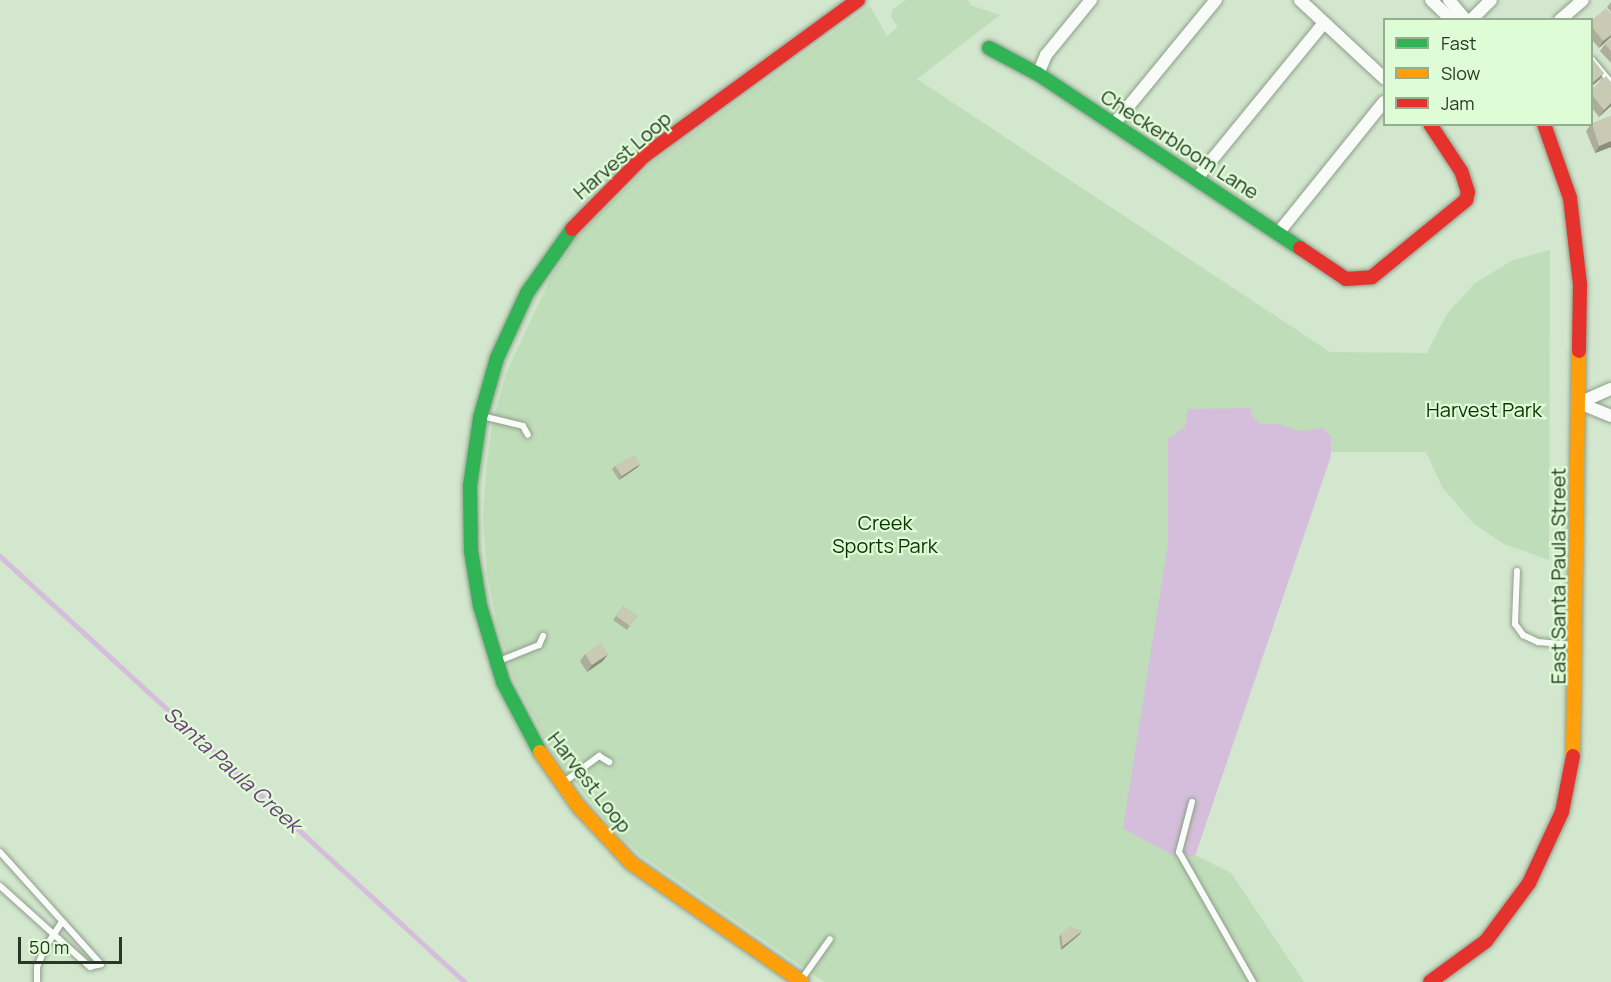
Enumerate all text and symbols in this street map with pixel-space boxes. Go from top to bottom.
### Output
legend [1383,18,1593,126]
text: Fast [1441,31,1476,55]
text: Slow [1441,61,1480,85]
street label: Checkerbloom Lane [1097,84,1263,204]
text: Jam [1441,91,1475,115]
street label: Harvest Loop [568,106,676,204]
park label: Harvest Park [1426,397,1542,421]
street label: East Santa Paula Street [1546,468,1570,684]
park label: Creek Sports Park [832,510,938,557]
water label: Santa Paula Creek [159,701,307,837]
street label: Harvest Loop [543,727,637,837]
scale bar [21,925,124,963]
text: 50 m [29,935,69,959]

